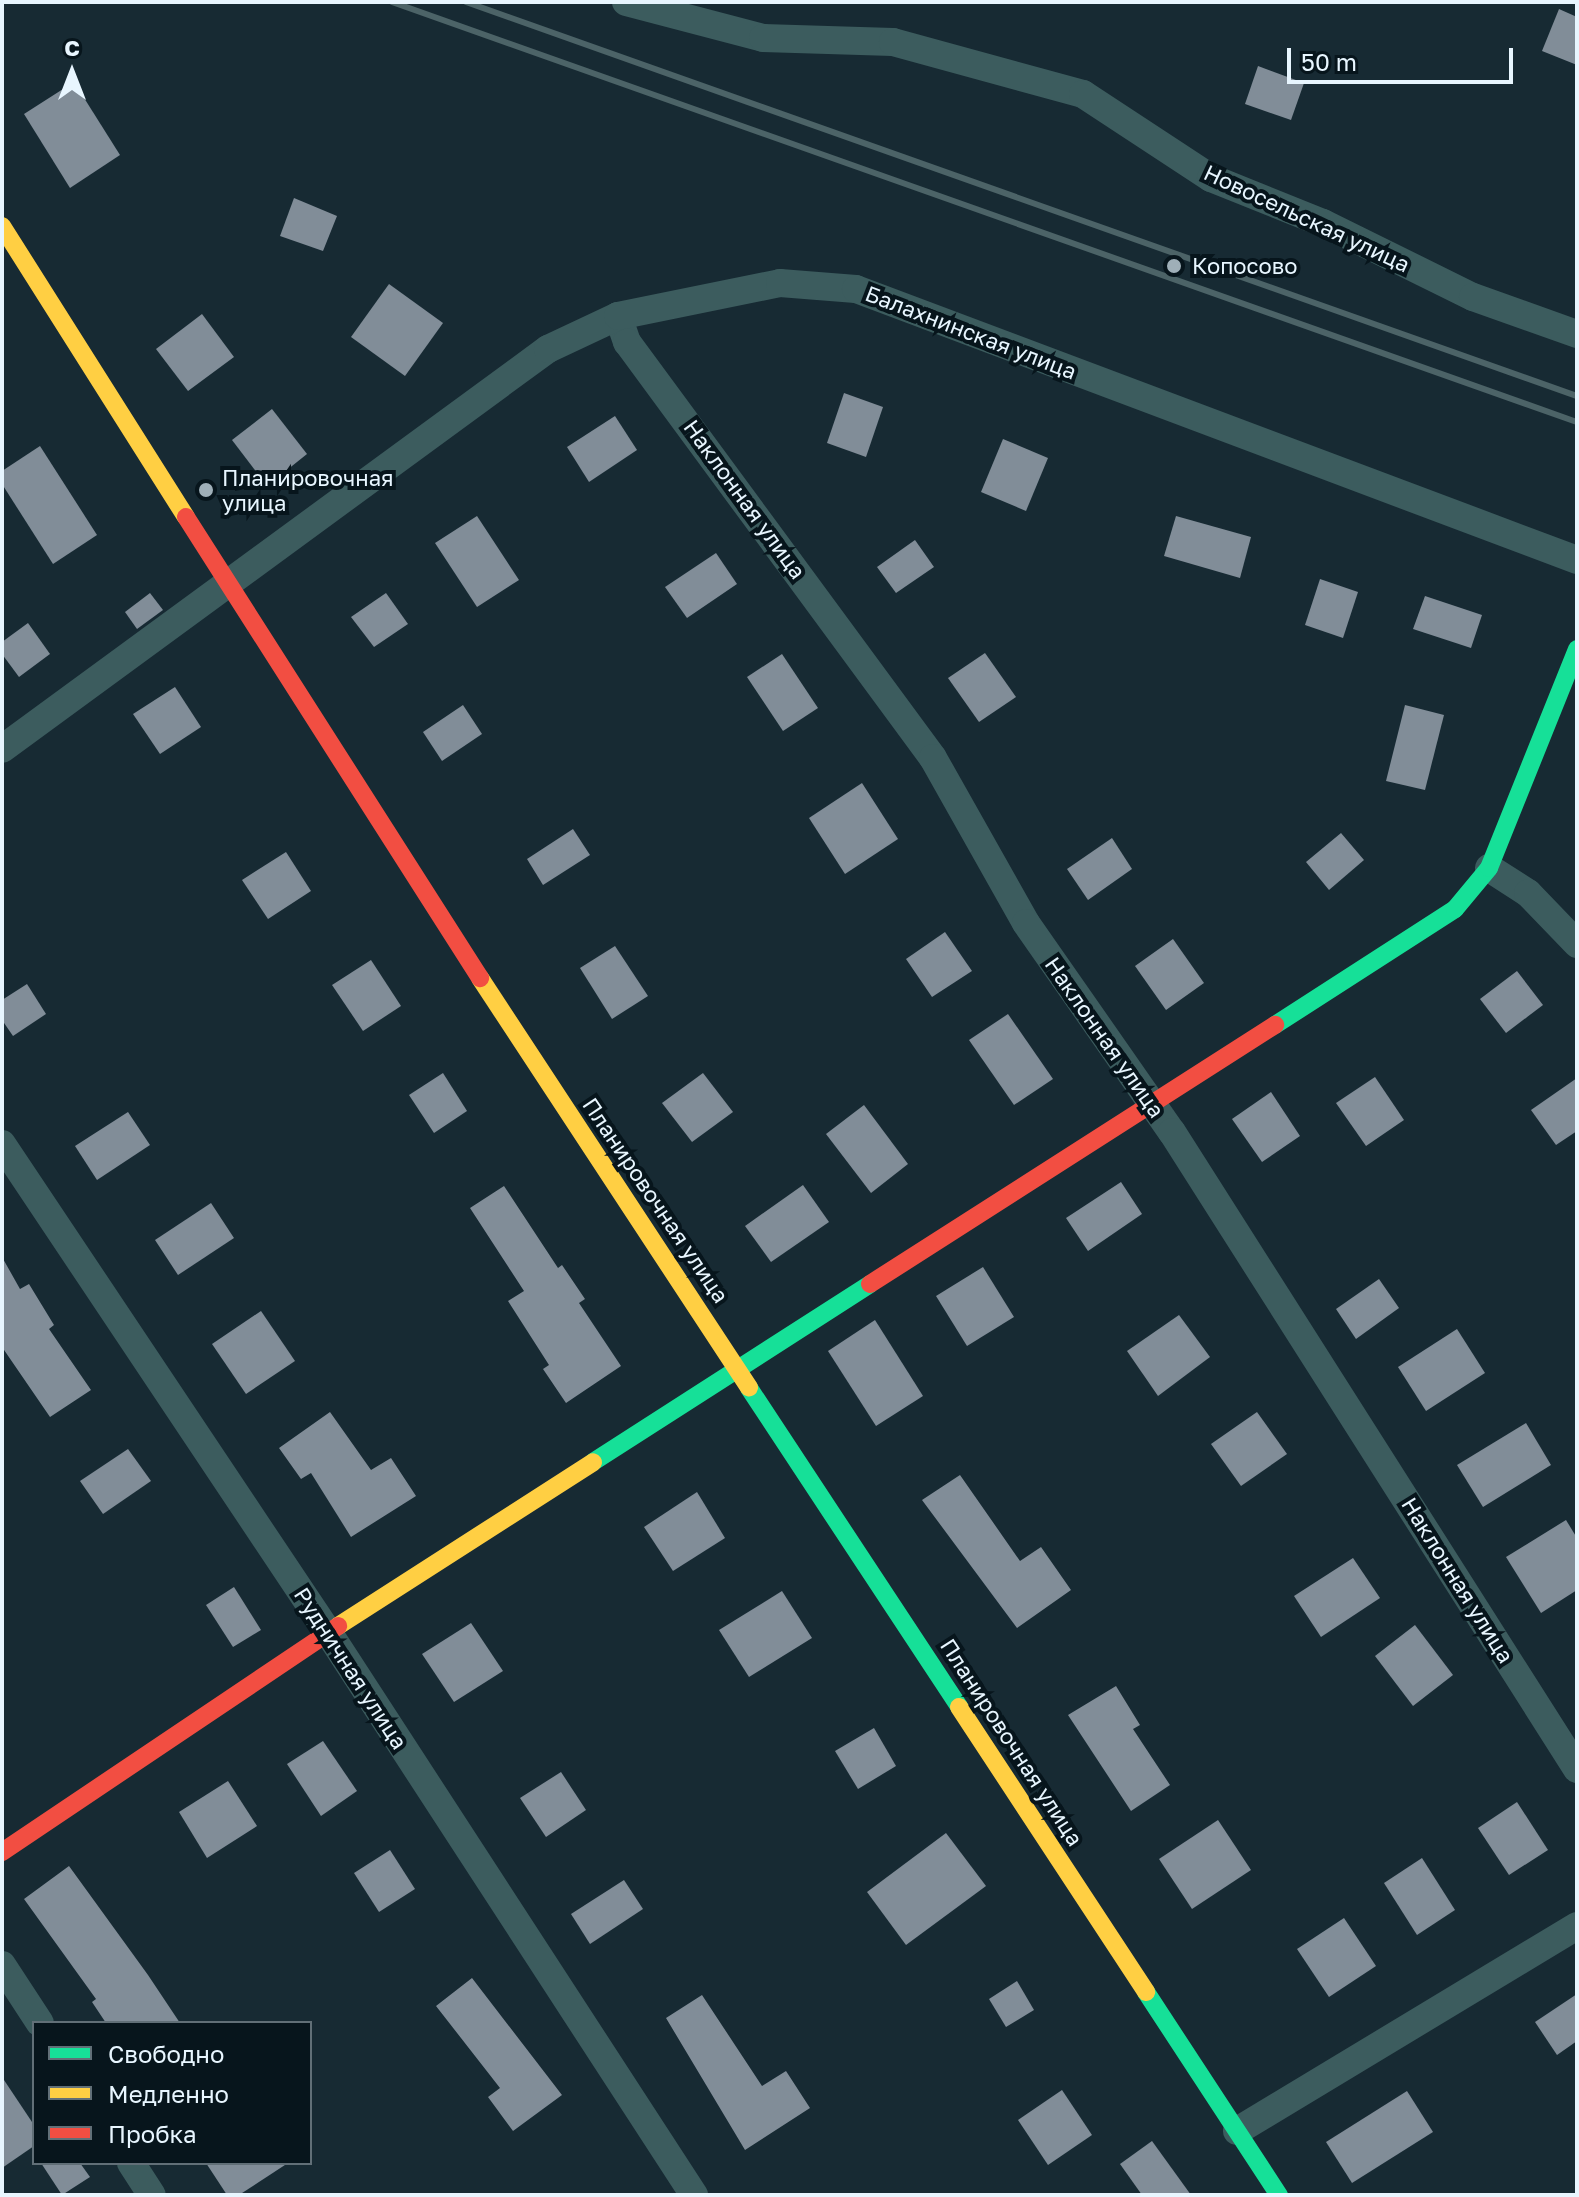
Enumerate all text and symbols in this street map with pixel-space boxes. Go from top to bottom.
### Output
north arrow [32,32,112,112]
scale bar [1291,32,1517,82]
text: С [64,34,80,61]
text: 50 m [1301,47,1357,76]
street label: Новосельская улица [1200,159,1414,277]
place label: Копосово [1192,253,1297,279]
marker: Копосово [1163,255,1185,277]
street label: Балахнинская улица [862,280,1080,384]
street label: Наклонная улица [678,414,812,584]
place label: Планировочная улица [222,464,394,516]
marker: Планировочная улица [197,481,215,499]
street label: Наклонная улица [1040,952,1170,1122]
street label: Планировочная улица [578,1092,734,1308]
street label: Наклонная улица [1396,1492,1520,1668]
street label: Рудничная улица [289,1582,413,1754]
street label: Планировочная улица [935,1634,1089,1850]
legend [32,2021,312,2165]
text: Свободно [108,2039,224,2068]
text: Медленно [108,2079,229,2108]
text: Пробка [108,2119,197,2148]

